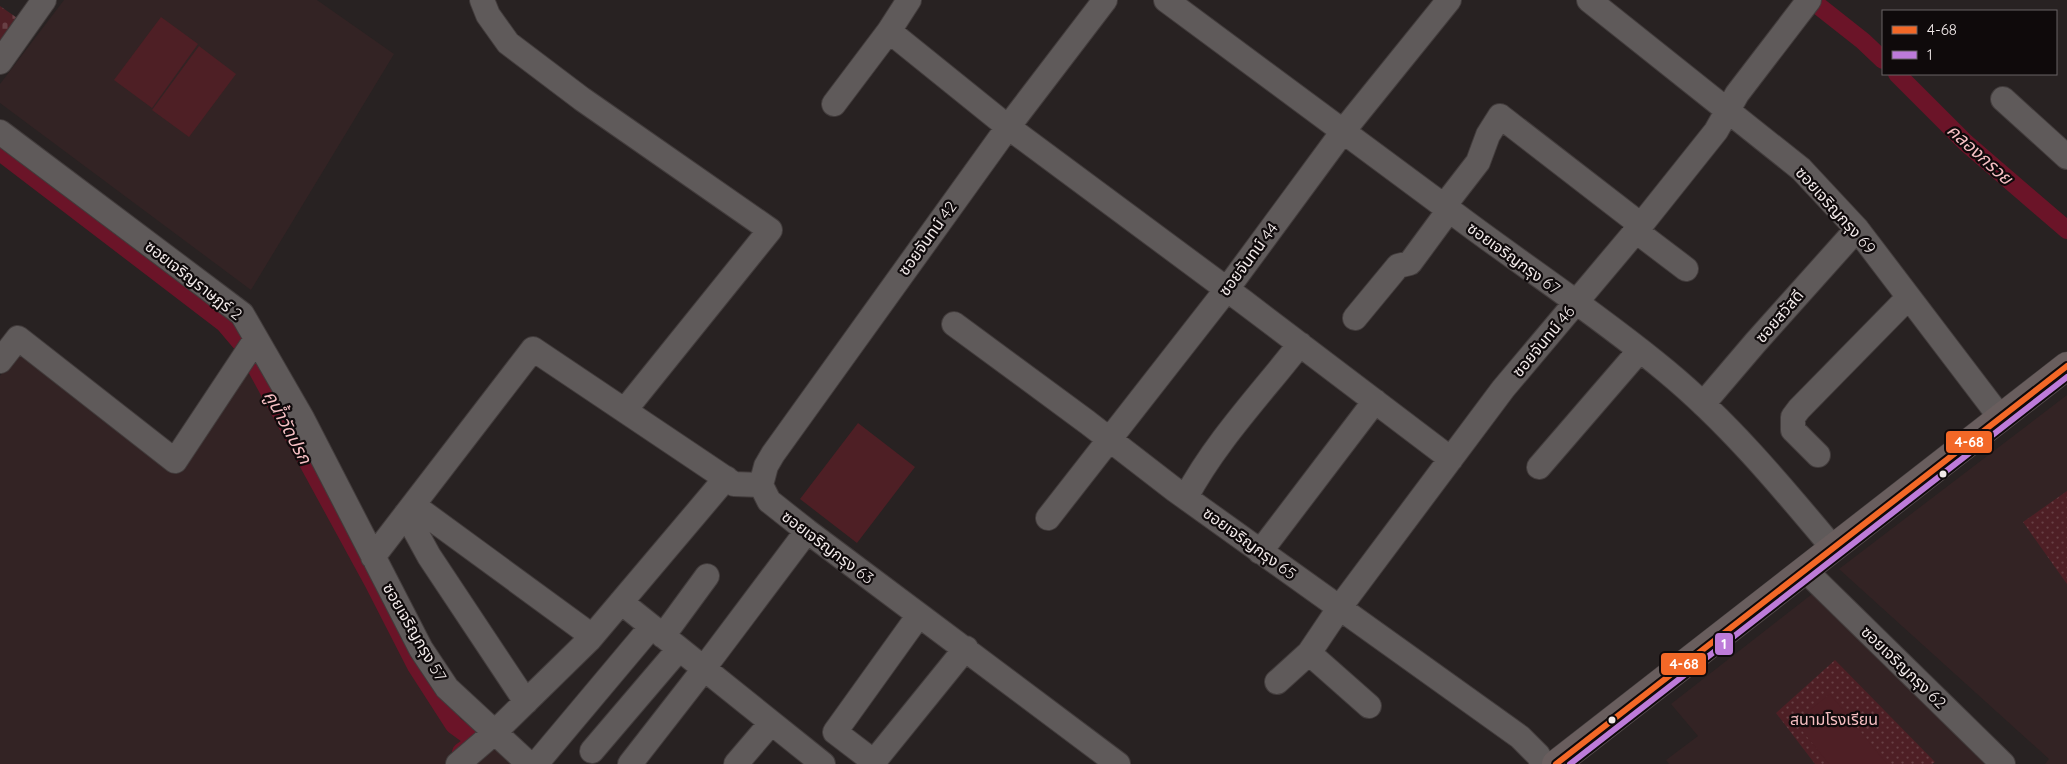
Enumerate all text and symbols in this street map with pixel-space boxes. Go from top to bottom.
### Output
legend [1882,10,2057,75]
text: 4-68 [1927,20,1957,39]
text: 1 [1927,45,1933,64]
water label: คลองกรวย [1942,119,2019,190]
street label: ซอยเจริญกรุง 69 [1792,162,1880,258]
street label: ซอยจันทน์ 42 [893,197,961,279]
street label: ซอยจันทน์ 44 [1214,218,1282,300]
street label: ซอยเจริญกรุง 67 [1464,218,1564,298]
street label: ซอยเจริญราษฎร์ 2 [141,236,247,324]
street label: ซอยสวัสดี [1751,285,1807,347]
street label: ซอยจันทน์ 46 [1507,301,1579,381]
water label: คูน้ำวัดปรก [259,386,318,469]
line badge: 4-68 [1945,430,1993,454]
text: 4-68 [1954,433,1984,451]
unlabelled marker [1938,469,1948,479]
street label: ซอยเจริญกรุง 65 [1199,502,1301,584]
street label: ซอยเจริญกรุง 63 [778,506,878,588]
street label: ซอยเจริญกรุง 57 [379,579,451,685]
street label: ซอยเจริญกรุง 62 [1857,621,1951,713]
line badge: 1 [1714,632,1734,656]
text: 1 [1721,635,1727,653]
line badge: 4-68 [1660,652,1707,676]
text: 4-68 [1669,655,1699,673]
park label: สนามโรงเรียน [1790,709,1878,729]
unlabelled marker [1607,715,1617,725]

